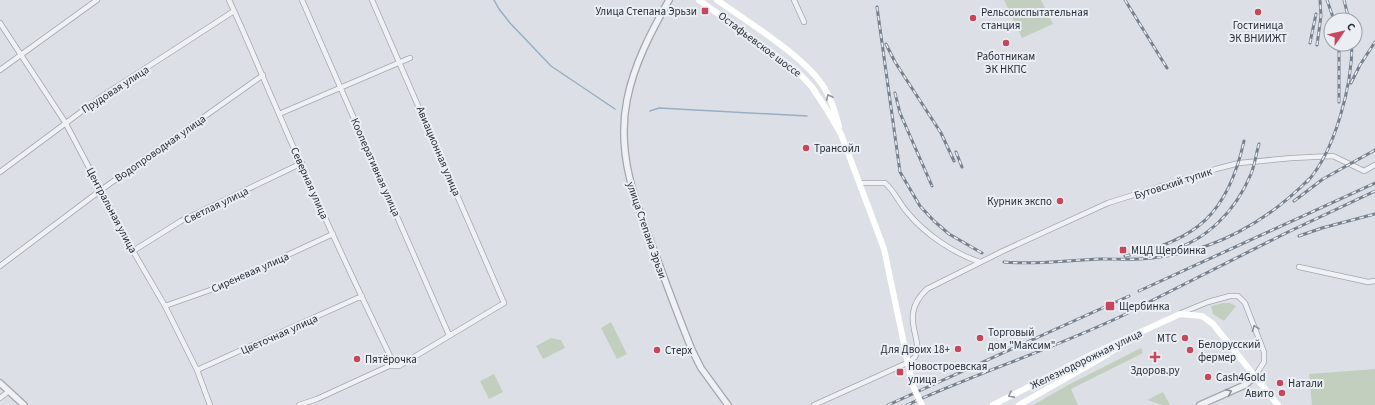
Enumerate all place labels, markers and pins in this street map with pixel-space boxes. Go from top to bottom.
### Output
place label: Улица Степана Эрьзи [596,4,697,19]
place label: Рельсоиспытательная станция [981,5,1088,33]
marker: Улица Степана Эрьзи [700,6,710,16]
marker: Гостиница ЭК ВНИИЖТ [1253,7,1263,17]
marker: Рельсоиспытательная станция [968,13,978,23]
place label: Гостиница ЭК ВНИИЖТ [1229,18,1287,46]
marker: Работникам ЭК НКПС [1001,38,1011,48]
place label: Работникам ЭК НКПС [977,49,1035,77]
place label: Трансойл [814,141,860,156]
marker: Трансойл [801,143,811,153]
place label: Курник экспо [987,194,1052,209]
marker: Курник экспо [1055,196,1065,206]
place label: МЦД Щербинка [1131,243,1206,258]
marker: МЦД Щербинка [1118,245,1128,255]
place label: Щербинка [1119,299,1170,314]
marker: Щербинка [1104,300,1116,312]
place label: Торговый дом "Максим" [988,325,1055,353]
place label: МТС [1157,331,1177,346]
marker: Торговый дом "Максим" [975,333,985,343]
marker: МТС [1180,333,1190,343]
place label: Белорусский фермер [1198,337,1260,365]
place label: Для Двоих 18+ [881,342,951,357]
place label: Стерх [665,343,692,358]
marker: Для Двоих 18+ [953,344,963,354]
marker: Стерх [652,345,662,355]
marker: Белорусский фермер [1185,345,1195,355]
place label: Пятёрочка [365,352,417,367]
marker: Здоров.ру [1150,352,1160,362]
marker: Пятёрочка [352,354,362,364]
place label: Новостроевская улица [908,359,987,387]
place label: Здоров.ру [1130,363,1180,378]
marker: Новостроевская улица [895,367,905,377]
place label: Cash4Gold [1216,370,1266,385]
marker: Cash4Gold [1203,372,1213,382]
place label: Натали [1288,376,1323,391]
marker: Натали [1275,378,1285,388]
place label: Авито [1245,386,1274,401]
marker: Авито [1277,388,1287,398]

